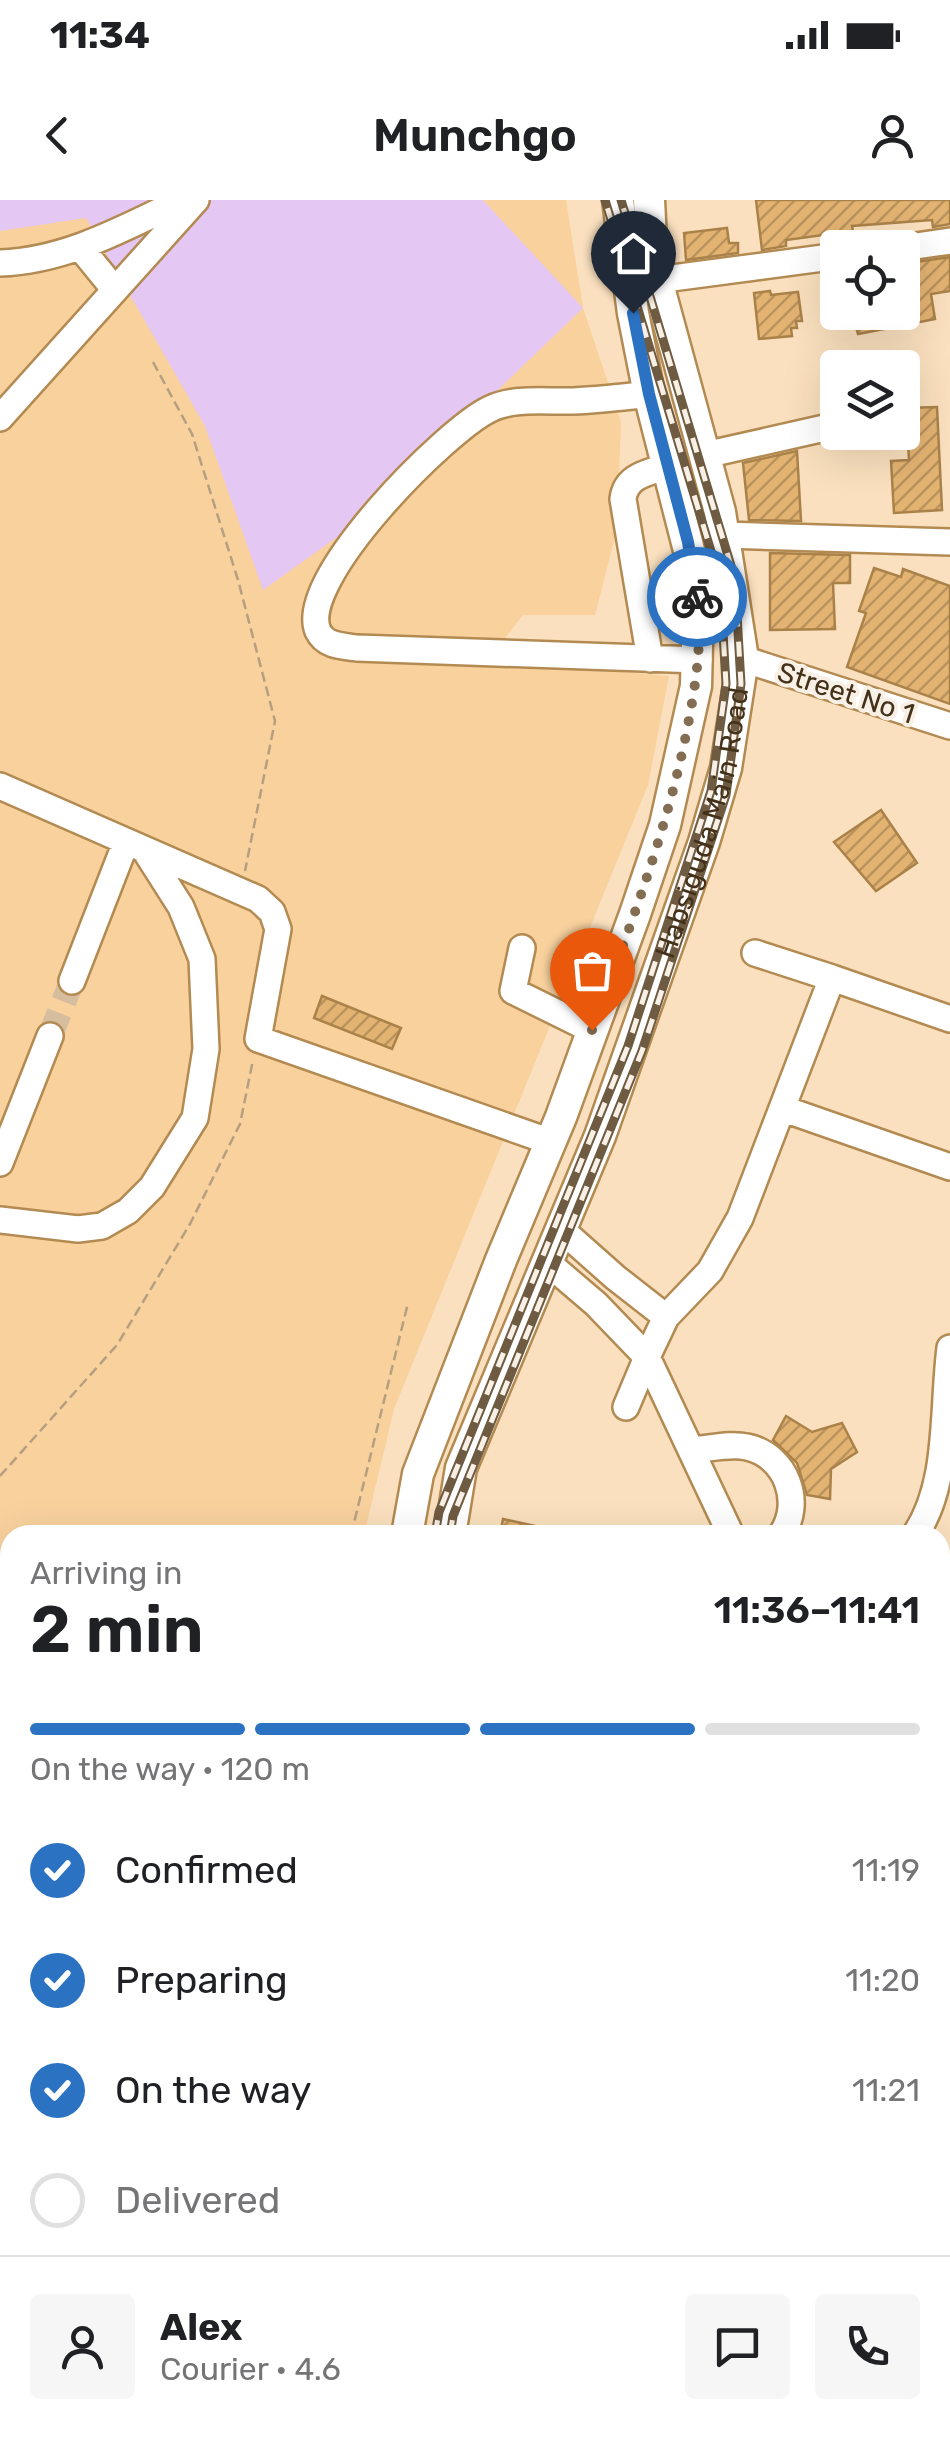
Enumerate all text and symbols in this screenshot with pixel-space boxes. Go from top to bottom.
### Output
text: 11:34 [50,12,150,58]
icon: back [30,108,85,163]
icon: person [865,108,920,163]
text: Munchgo [373,109,577,162]
pin [591,211,676,314]
icon: home [606,226,661,281]
map controls [820,230,920,450]
button: locate [820,230,920,330]
button: layers [820,350,920,450]
courier [647,547,747,647]
icon: bike [670,570,725,625]
street label: Street No 1 [773,655,919,731]
street label: Habsiguda Main Road [648,685,755,962]
pin [550,928,635,1031]
icon: bag [565,943,620,998]
text: Arriving in [30,1554,182,1592]
text: 11:36–11:41 [714,1587,920,1633]
text: 2 min [30,1591,204,1668]
text: On the way · 120 m [30,1750,310,1788]
icon: check [30,1843,85,1898]
text: Confirmed [115,1847,298,1893]
text: 11:19 [852,1851,920,1889]
icon: check [30,1953,85,2008]
text: Preparing [115,1957,288,2003]
text: 11:20 [845,1961,920,1999]
icon: check [30,2063,85,2118]
text: On the way [115,2067,311,2113]
text: 11:21 [852,2071,920,2109]
text: Delivered [115,2177,280,2223]
button: person [30,2294,135,2399]
button: chat [685,2294,790,2399]
button: phone [815,2294,920,2399]
text: Alex [160,2304,242,2350]
text: Courier · 4.6 [160,2350,341,2388]

